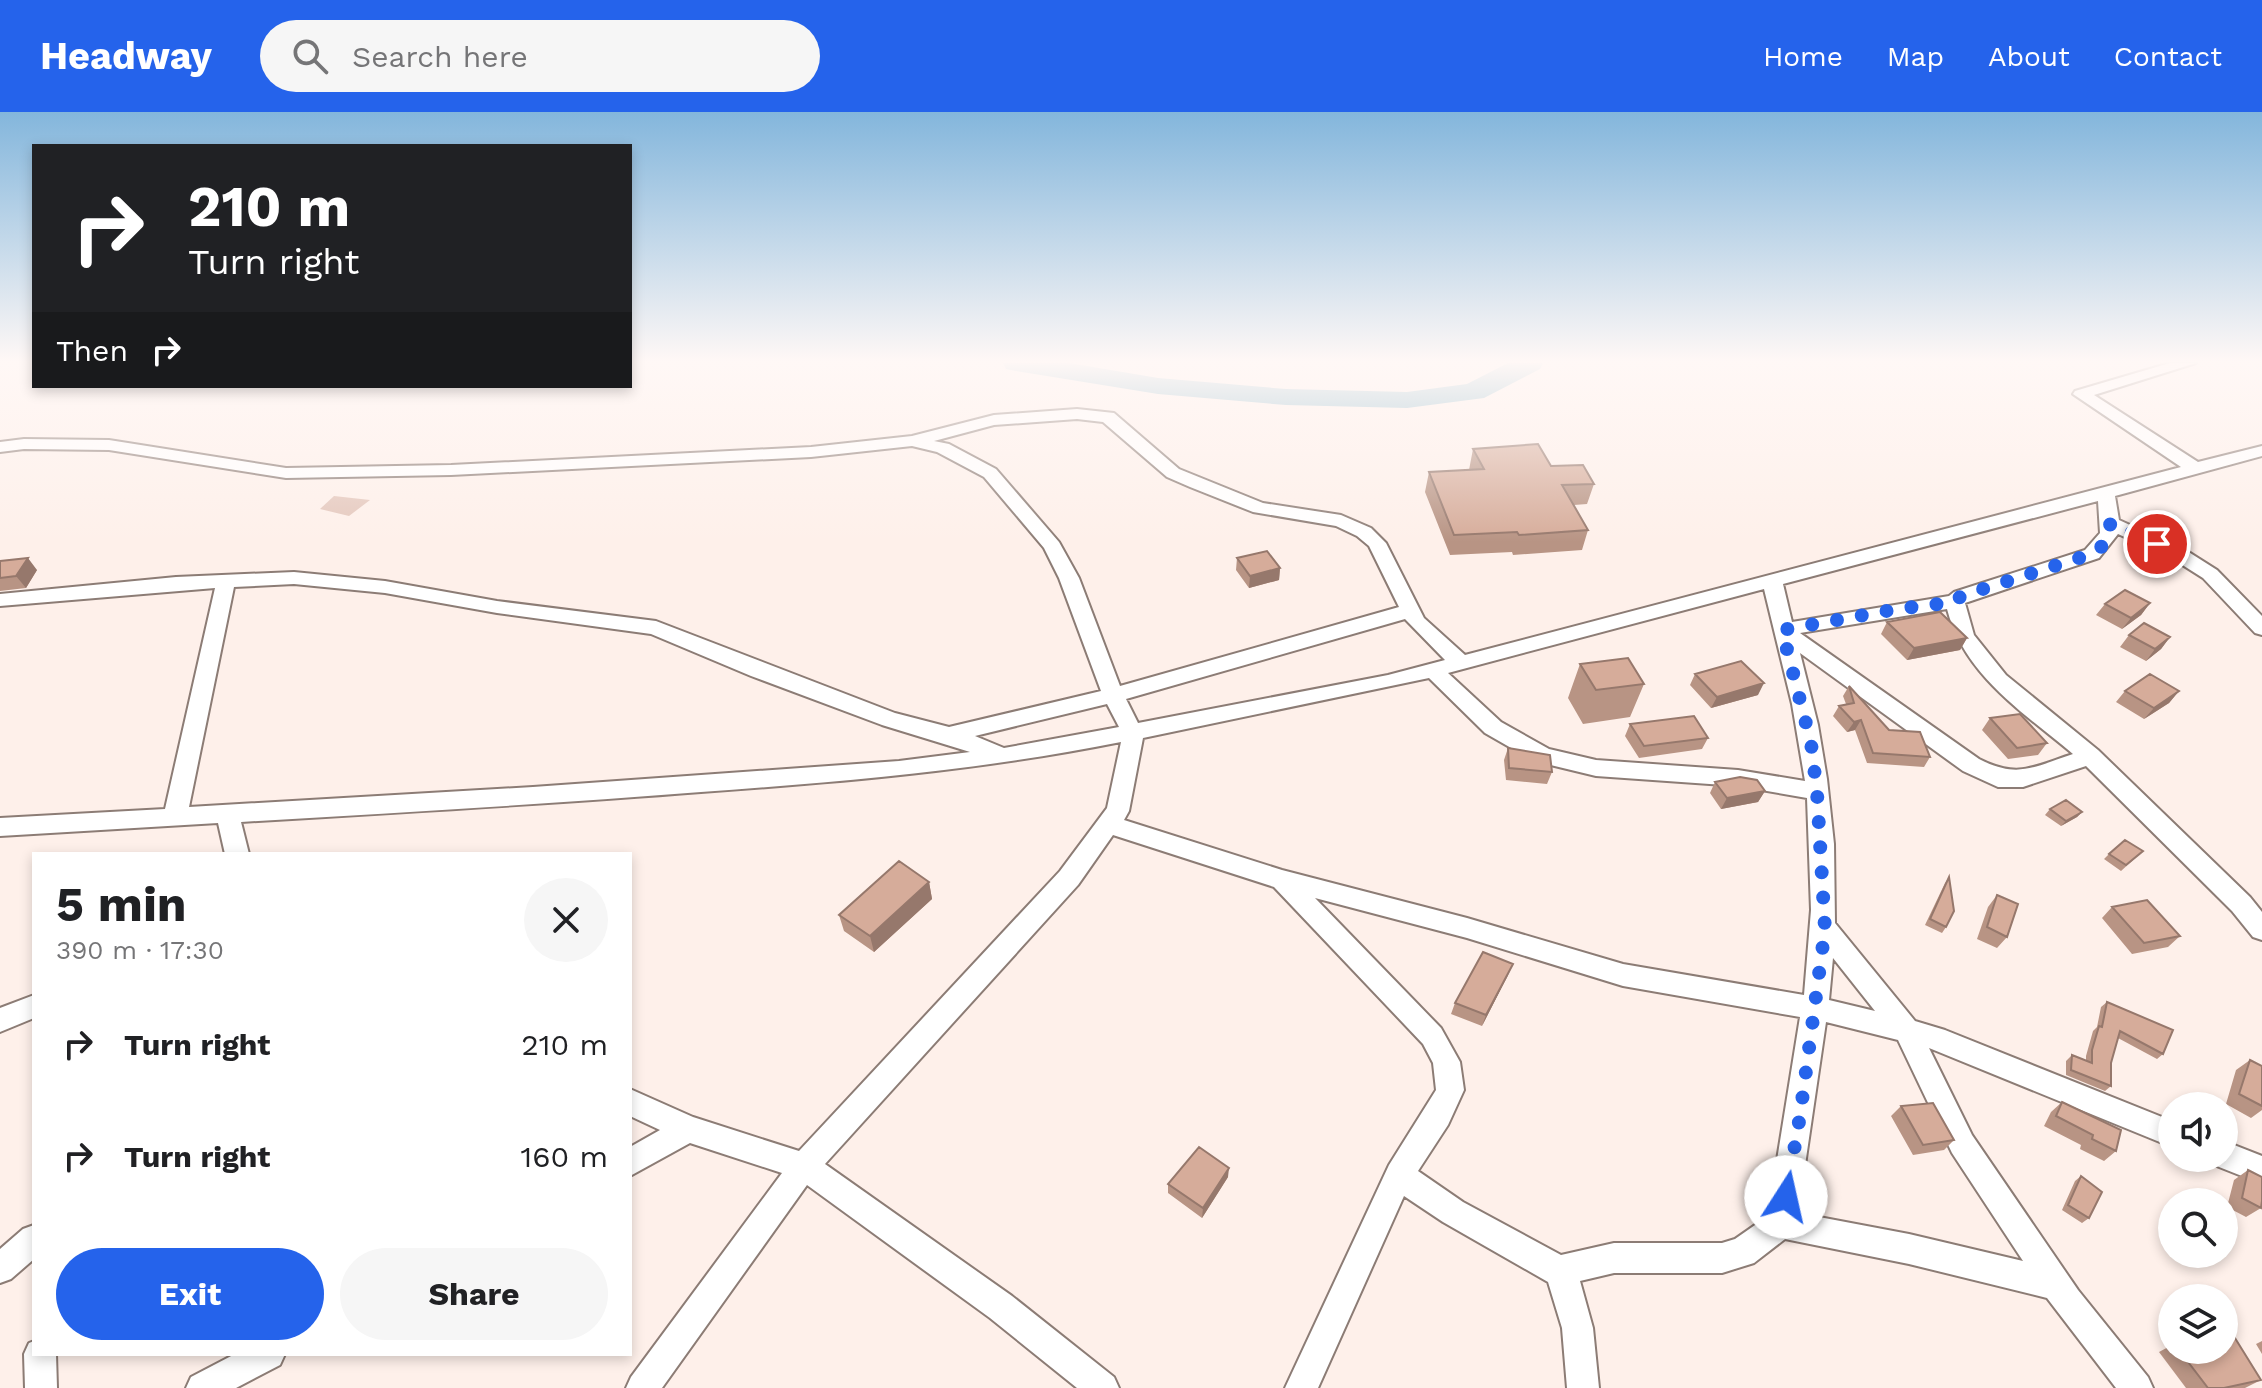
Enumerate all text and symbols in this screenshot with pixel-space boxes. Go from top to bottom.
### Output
search box [260,20,820,92]
text: Headway [40,34,212,78]
icon: search [288,34,332,78]
text: Search here [352,39,528,74]
text: Home [1763,40,1843,73]
text: Map [1887,40,1944,73]
text: About [1988,40,2070,73]
text: Contact [2114,40,2222,73]
text: 210 m [188,174,350,240]
icon: right [56,176,160,280]
text: Turn right [188,241,359,283]
icon: right [144,328,188,372]
text: Then [56,333,128,368]
pin [2123,510,2191,578]
icon: arrive [2135,522,2179,566]
text: 5 min [56,876,187,933]
button: close [524,878,608,962]
text: 390 m · 17:30 [56,935,224,965]
icon: right [56,1022,100,1066]
text: Turn right [124,1027,270,1062]
text: 210 m [521,1027,608,1062]
map controls [2158,1092,2238,1364]
button: sound [2158,1092,2238,1172]
icon: right [56,1134,100,1178]
text: Turn right [124,1139,270,1174]
text: 160 m [521,1139,608,1174]
position arrow [1744,1155,1828,1239]
button: search [2158,1188,2238,1268]
button: Exit [56,1248,324,1340]
button: Share [340,1248,608,1340]
button: layers [2158,1284,2238,1364]

